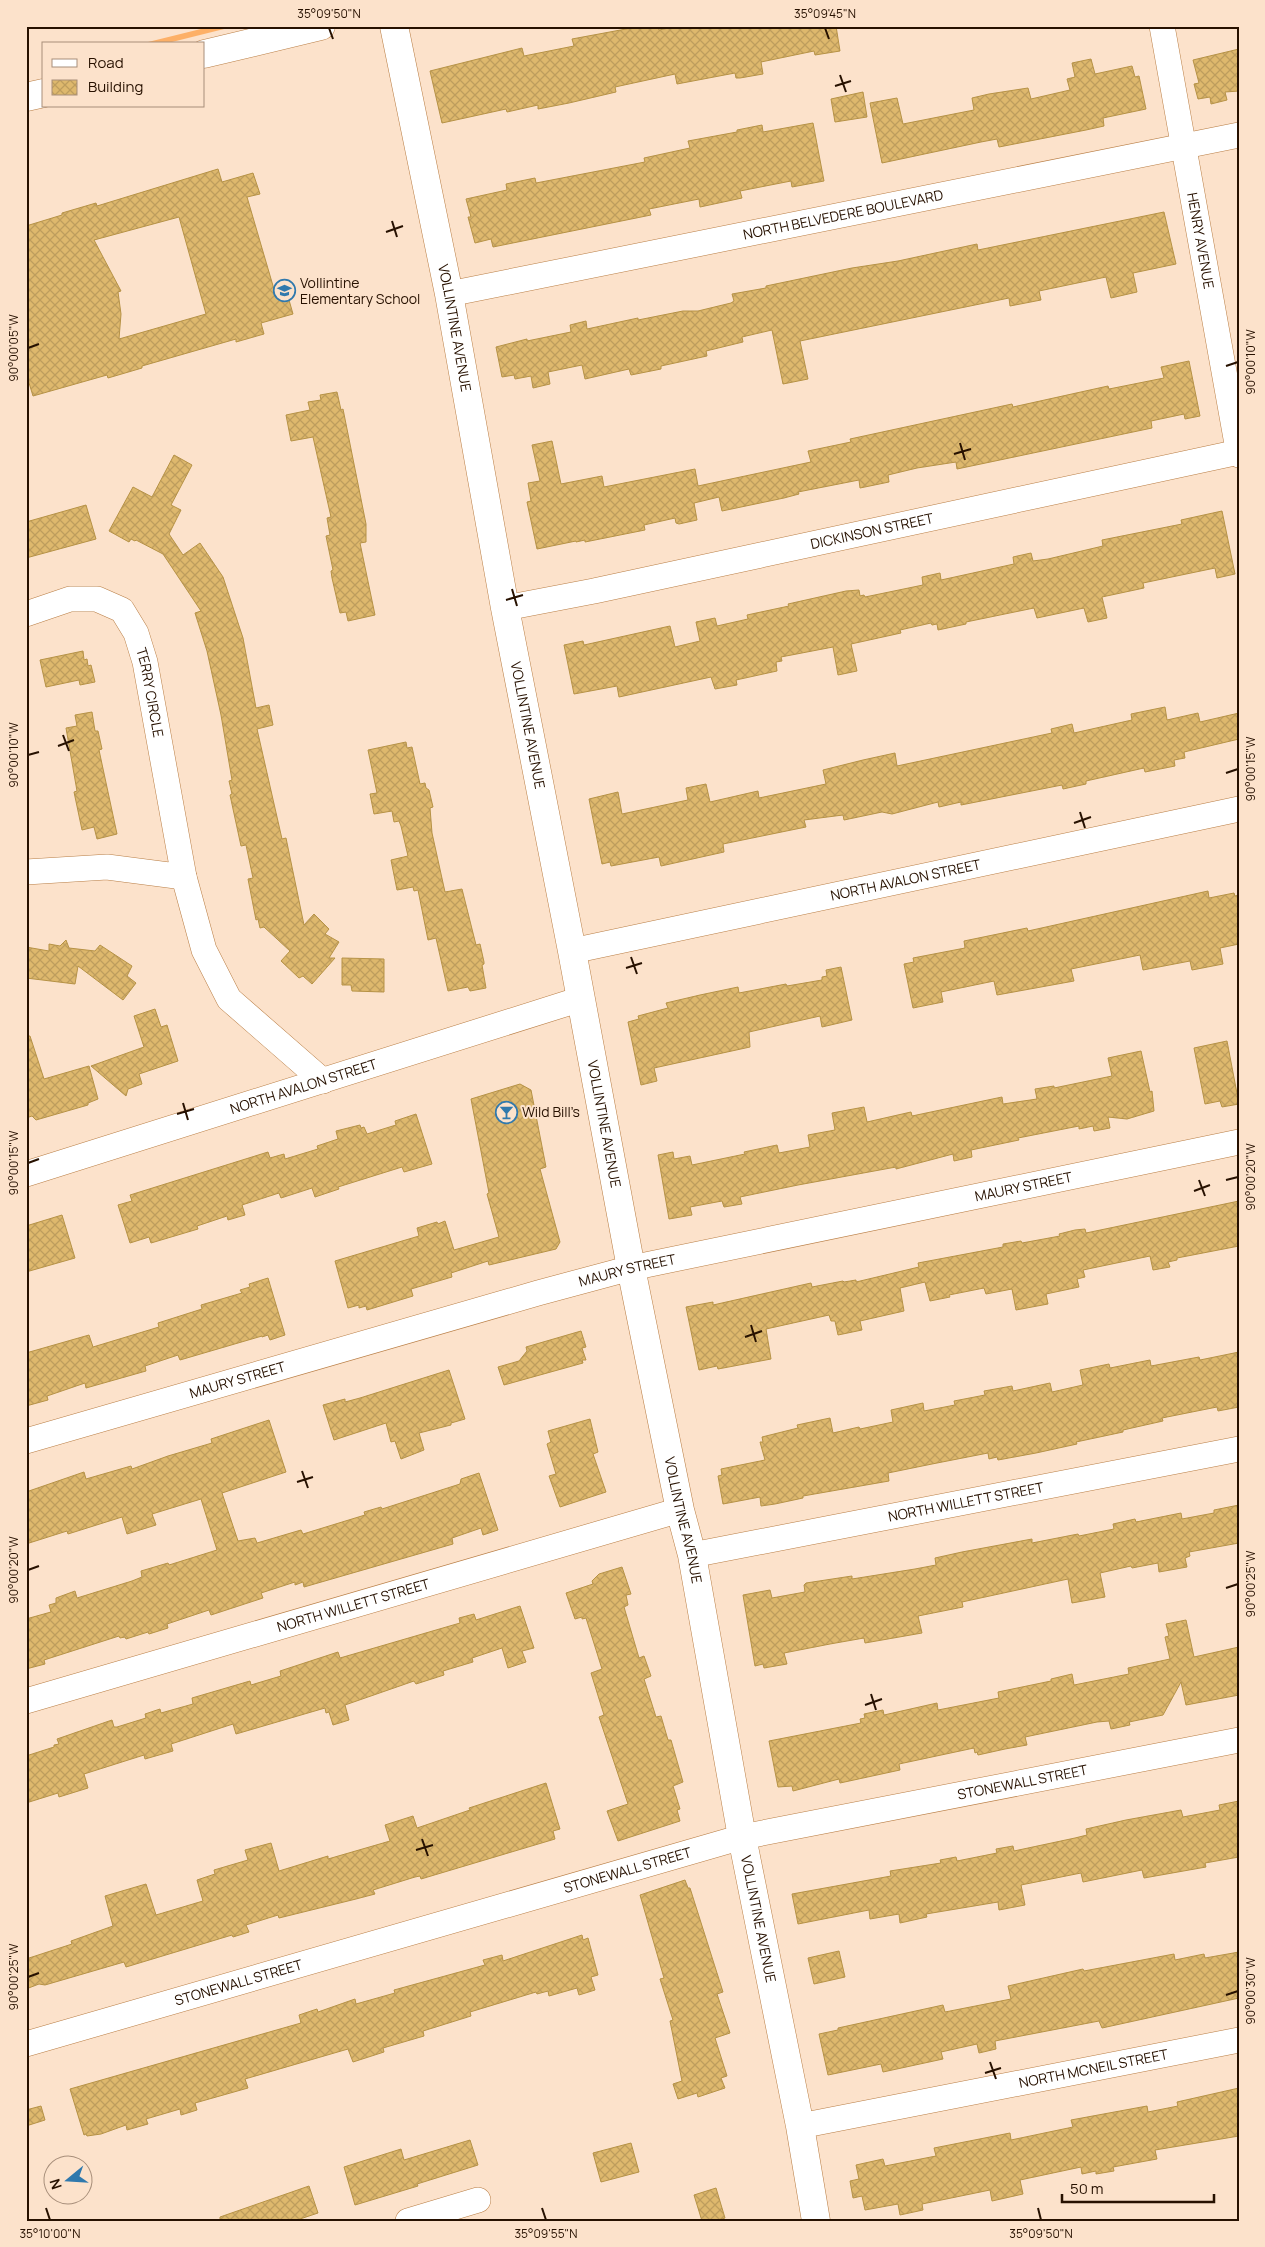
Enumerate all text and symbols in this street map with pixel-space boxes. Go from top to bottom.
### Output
text: 35°09'50"N [297,5,361,22]
text: 35°09'45"N [794,5,856,22]
legend [42,42,205,108]
text: Road [88,52,124,73]
text: Building [88,76,143,97]
street label: NORTH BELVEDERE BOULEVARD [741,185,945,244]
street label: HENRY AVENUE [1183,191,1219,290]
street label: VOLLINTINE AVENUE [434,262,476,393]
place label: Vollintine Elementary School [300,273,420,308]
school or university icon: Vollintine Elementary School [272,279,296,303]
text: 90°00'05"W [5,313,22,382]
text: 90°00'10"W [1242,329,1259,395]
street label: DICKINSON STREET [809,508,936,553]
street label: TERRY CIRCLE [132,645,168,739]
street label: VOLLINTINE AVENUE [507,660,550,790]
text: 90°00'10"W [5,722,22,788]
text: 90°00'15"W [1242,736,1259,801]
street label: NORTH AVALON STREET [829,854,983,905]
street label: NORTH AVALON STREET [227,1054,380,1118]
street label: VOLLINTINE AVENUE [584,1059,626,1189]
bar icon: Wild Bill’s [494,1100,518,1124]
place label: Wild Bill’s [522,1102,580,1121]
text: 90°00'15"W [5,1130,22,1195]
text: 90°00'20"W [1242,1143,1259,1211]
street label: MAURY STREET [973,1167,1074,1206]
street label: MAURY STREET [576,1249,678,1291]
street label: MAURY STREET [187,1356,288,1402]
street label: VOLLINTINE AVENUE [660,1455,707,1585]
street label: NORTH WILLETT STREET [886,1477,1046,1526]
text: 90°00'20"W [5,1536,22,1604]
text: 90°00'25"W [1242,1550,1259,1618]
street label: NORTH WILLETT STREET [275,1573,432,1636]
street label: STONEWALL STREET [956,1760,1090,1804]
street label: STONEWALL STREET [561,1842,694,1897]
street label: VOLLINTINE AVENUE [737,1854,781,1984]
text: 90°00'25"W [5,1943,22,2011]
street label: STONEWALL STREET [172,1954,305,2010]
text: 90°00'30"W [1242,1957,1259,2025]
street label: NORTH MCNEIL STREET [1017,2044,1170,2092]
north arrow [42,2154,92,2204]
scale bar [1062,2172,1215,2204]
text: N [45,2176,66,2192]
text: 50 m [1070,2178,1104,2199]
text: 35°10'00"N [19,2225,81,2242]
text: 35°09'55"N [514,2225,578,2242]
text: 35°09'50"N [1009,2225,1073,2242]

